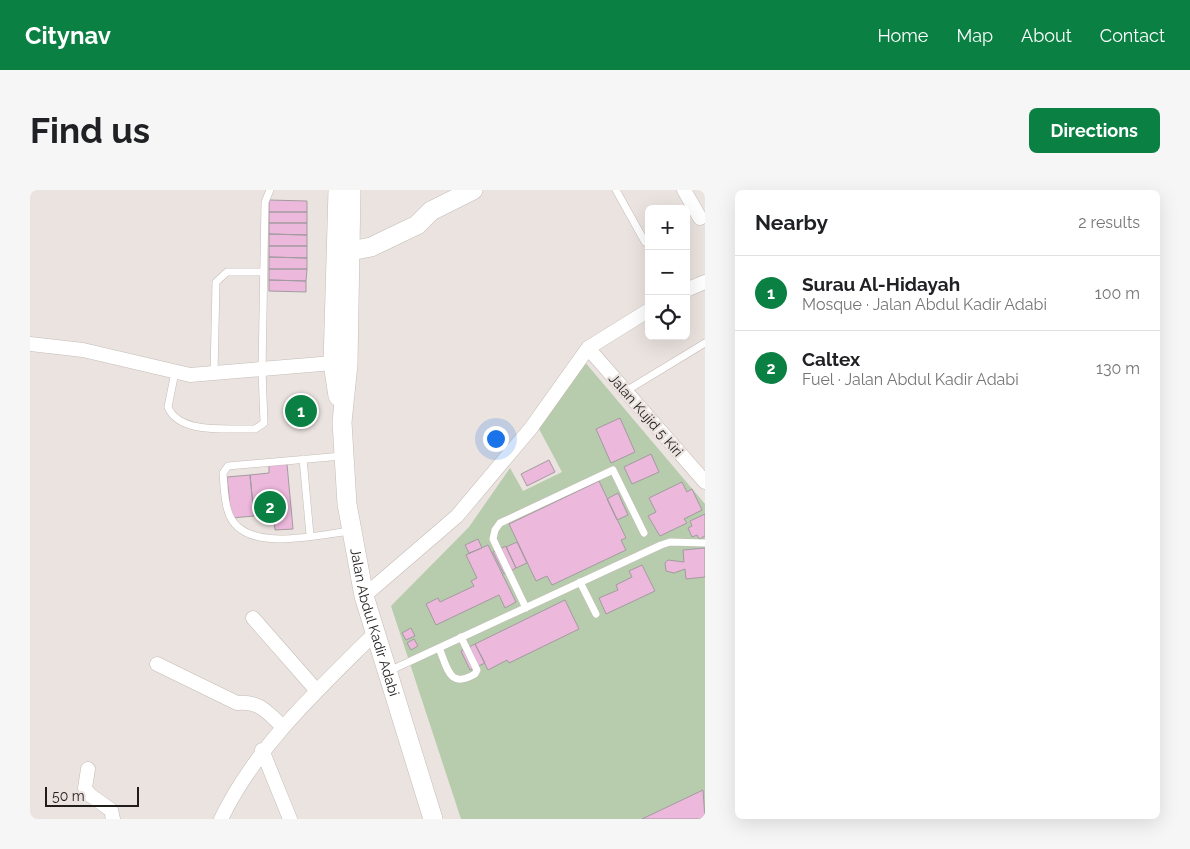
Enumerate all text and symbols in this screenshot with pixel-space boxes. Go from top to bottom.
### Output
text: Citynav [25,21,111,50]
text: Home [877,25,928,46]
text: Map [956,25,993,46]
text: About [1021,25,1072,46]
text: Contact [1100,25,1165,46]
button: Directions [1029,108,1160,153]
text: Find us [30,110,150,151]
map controls [645,205,690,340]
button: + [645,205,690,250]
text: Nearby [755,210,828,235]
text: 2 results [1078,213,1140,232]
button: − [645,250,690,295]
text: Surau Al-Hidayah [802,273,960,295]
text: 1 [767,284,775,303]
text: 100 m [1095,284,1140,303]
button: locate [645,295,690,340]
text: Mosque · Jalan Abdul Kadir Adabi [802,295,1047,314]
text: Caltex [802,348,860,370]
text: 2 [766,359,776,378]
text: 130 m [1096,359,1140,378]
street label: Jalan Kujid 5 Kiri [606,370,686,460]
text: Fuel · Jalan Abdul Kadir Adabi [802,370,1019,389]
pin: 1 [285,392,317,430]
your location [483,426,509,452]
pin: 2 [254,488,286,526]
street label: Jalan Abdul Kadir Adabi [347,547,402,698]
scale bar [45,784,139,807]
text: 50 m [52,788,85,804]

